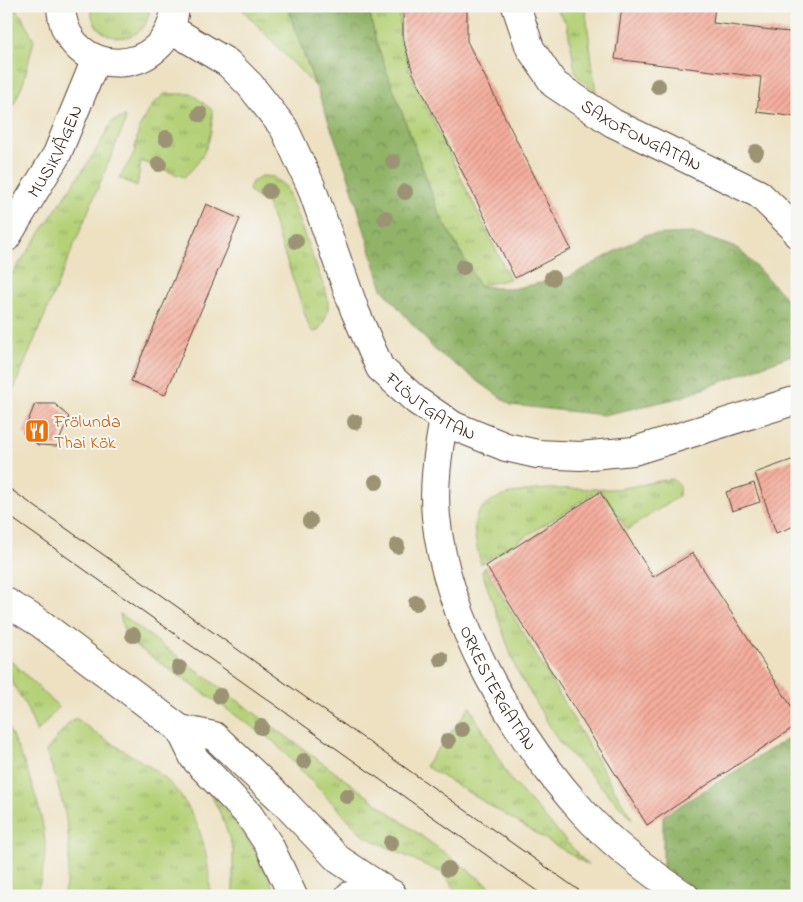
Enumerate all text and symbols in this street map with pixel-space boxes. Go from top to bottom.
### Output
street label: SAXOFONGATAN [575,94,705,179]
street label: MUSIKVÄGEN [22,102,91,203]
street label: FLÖJTGATAN [378,367,479,448]
place label: Frölunda Thai Kök [53,410,121,457]
restaurant icon: Frölunda Thai Kök [24,418,50,444]
street label: ORKESTERGATAN [451,622,542,757]

